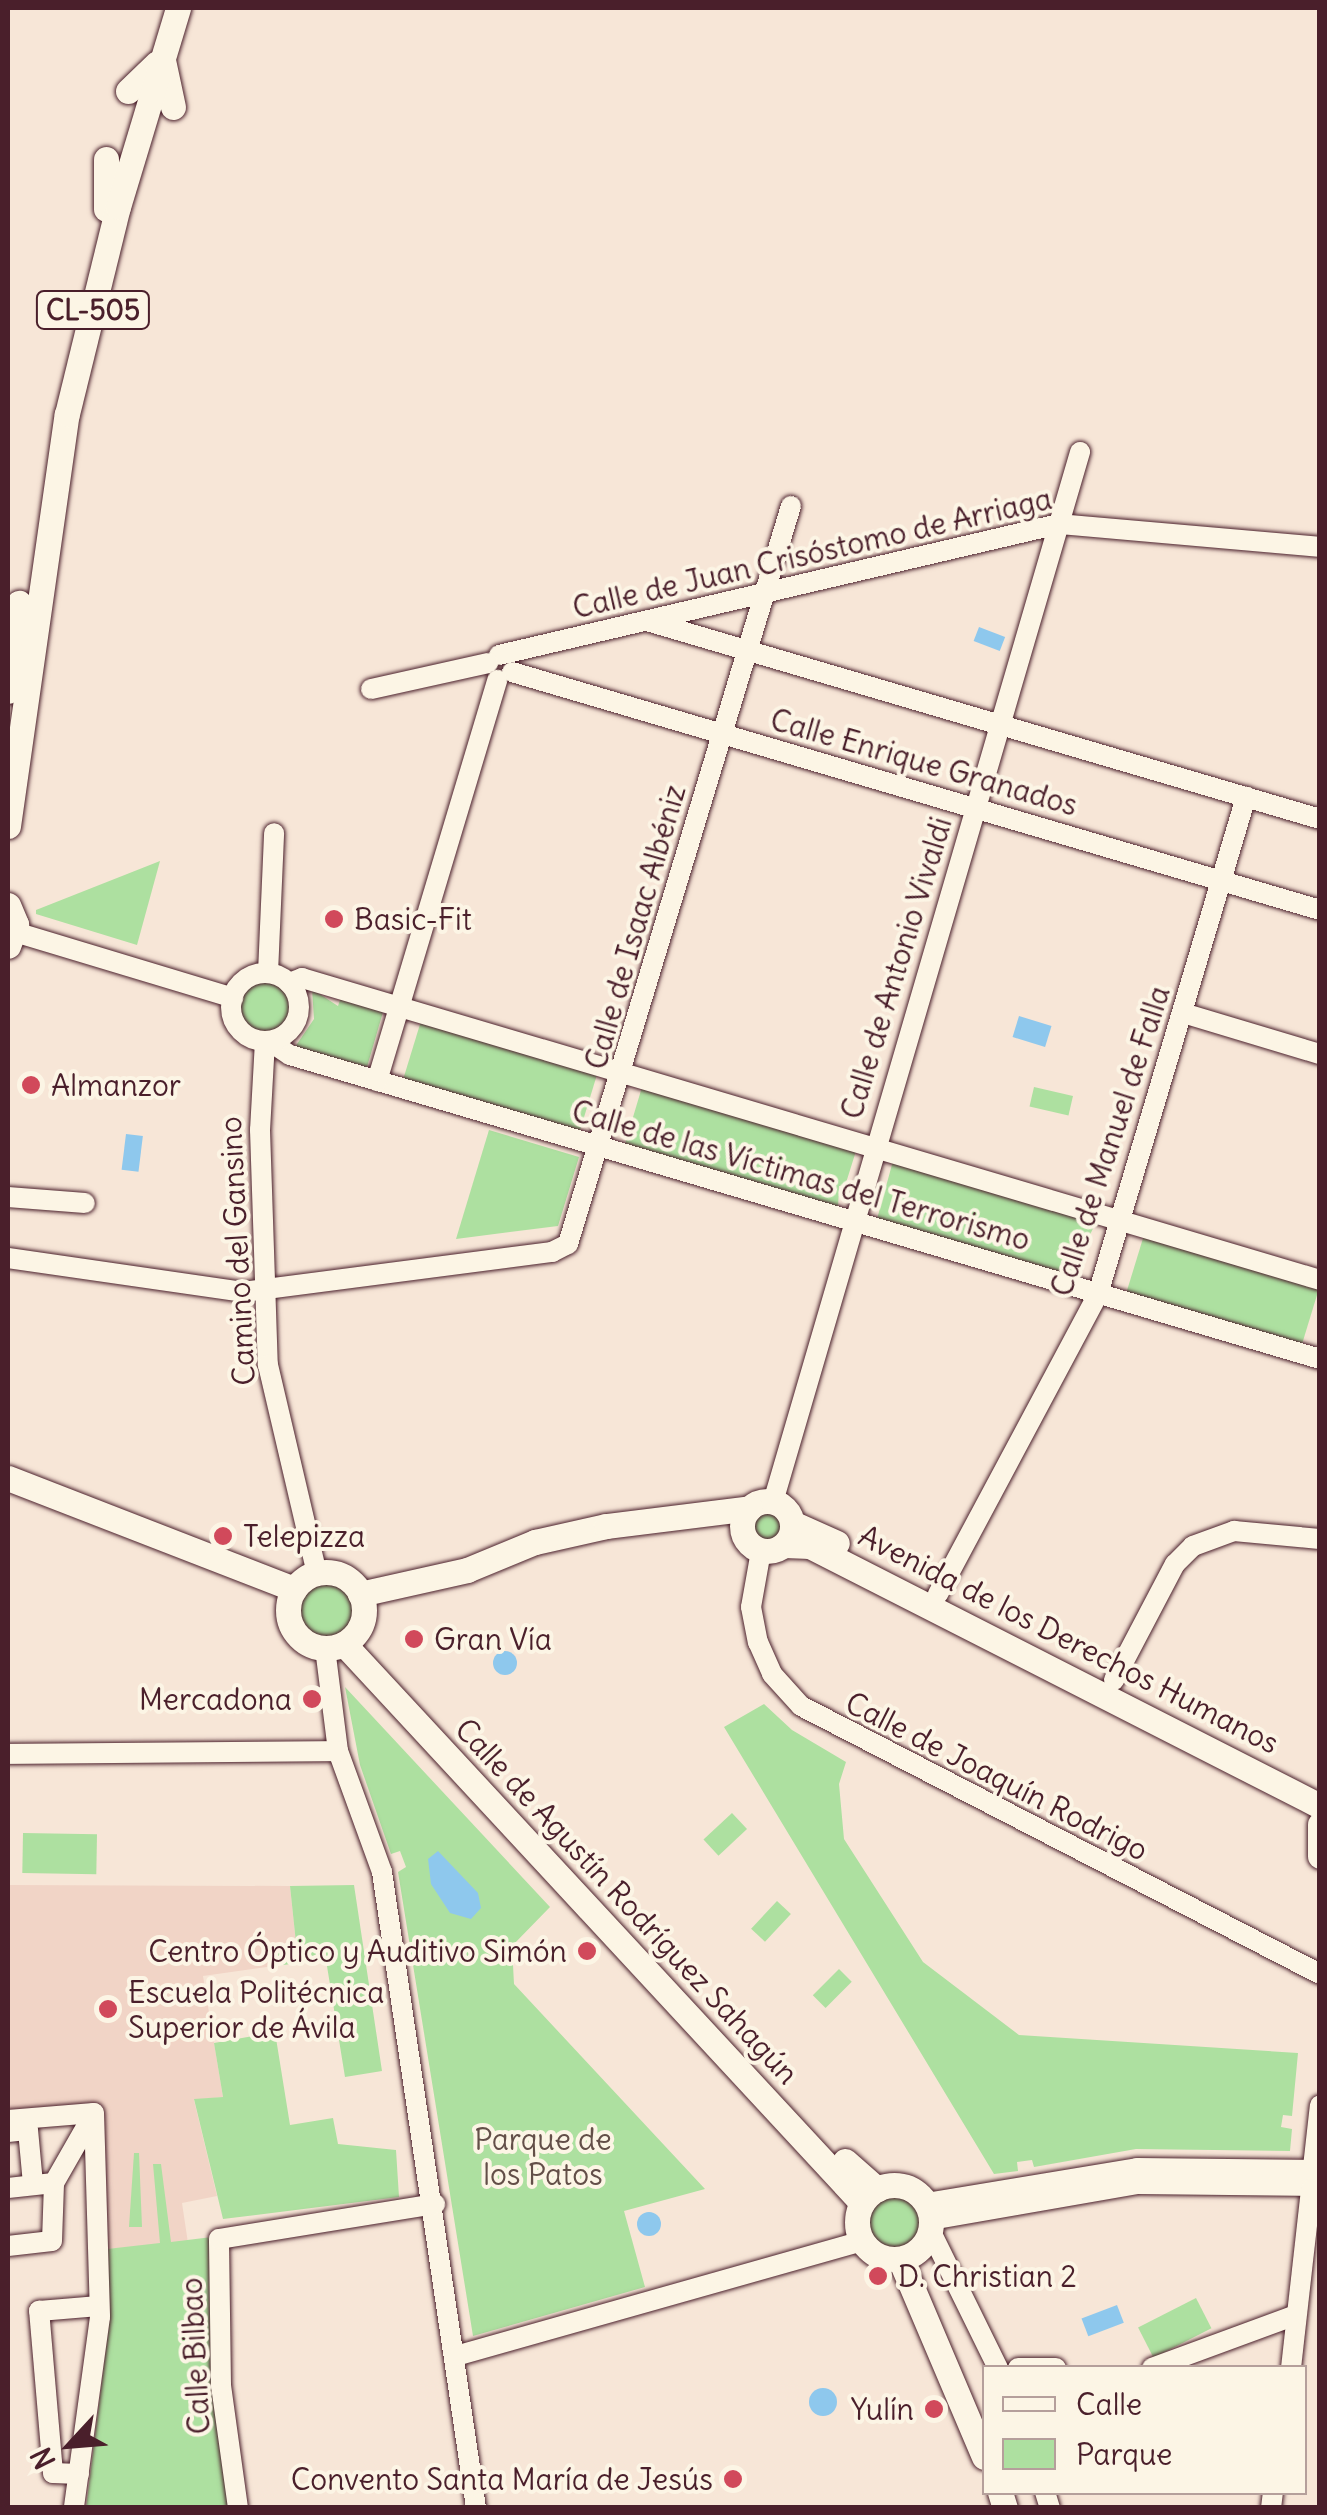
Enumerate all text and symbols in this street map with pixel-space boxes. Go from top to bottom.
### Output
road number: CL-505 [36,287,150,333]
street label: Calle de Juan Crisóstomo de Arriaga [569,480,1055,626]
street label: Calle Enrique Granados [766,701,1082,823]
street label: Calle de Isaac Albéniz [577,781,693,1073]
street label: Calle de Antonio Vivaldi [833,813,959,1123]
place label: Basic-Fit [354,901,472,937]
marker: Basic-Fit [323,908,345,930]
street label: Calle de Manuel de Falla [1043,981,1177,1301]
place label: Almanzor [51,1067,181,1103]
marker: Almanzor [20,1074,42,1096]
street label: Calle de las Víctimas del Terrorismo [568,1092,1034,1258]
street label: Camino del Gansino [212,1116,262,1386]
street label: Avenida de los Derechos Humanos [853,1517,1285,1761]
place label: Telepizza [243,1518,365,1554]
marker: Telepizza [212,1525,234,1547]
place label: Gran Vía [434,1621,552,1657]
marker: Gran Vía [403,1628,425,1650]
place label: Mercadona [139,1681,292,1717]
street label: Calle de Joaquín Rodrigo [840,1684,1154,1868]
marker: Mercadona [301,1688,323,1710]
street label: Calle de Agustín Rodríguez Sahagún [448,1711,806,2091]
place label: Centro Óptico y Auditivo Simón [148,1933,567,1969]
marker: Centro Óptico y Auditivo Simón [576,1940,598,1962]
place label: Escuela Politécnica Superior de Ávila [128,1974,384,2044]
marker: Escuela Politécnica Superior de Ávila [97,1998,119,2020]
park label: Parque de los Patos [474,2121,612,2192]
place label: D. Christian 2 [898,2258,1077,2294]
marker: D. Christian 2 [867,2265,889,2287]
street label: Calle Bilbao [173,2277,217,2435]
legend [982,2365,1307,2495]
text: Calle [1076,2385,1142,2423]
place label: Yulín [851,2391,914,2427]
north arrow [20,2395,120,2495]
marker: Yulín [923,2398,945,2420]
text: Parque [1076,2435,1172,2473]
text: N [23,2442,63,2475]
place label: Convento Santa María de Jesús [291,2461,713,2497]
marker: Convento Santa María de Jesús [722,2468,744,2490]

